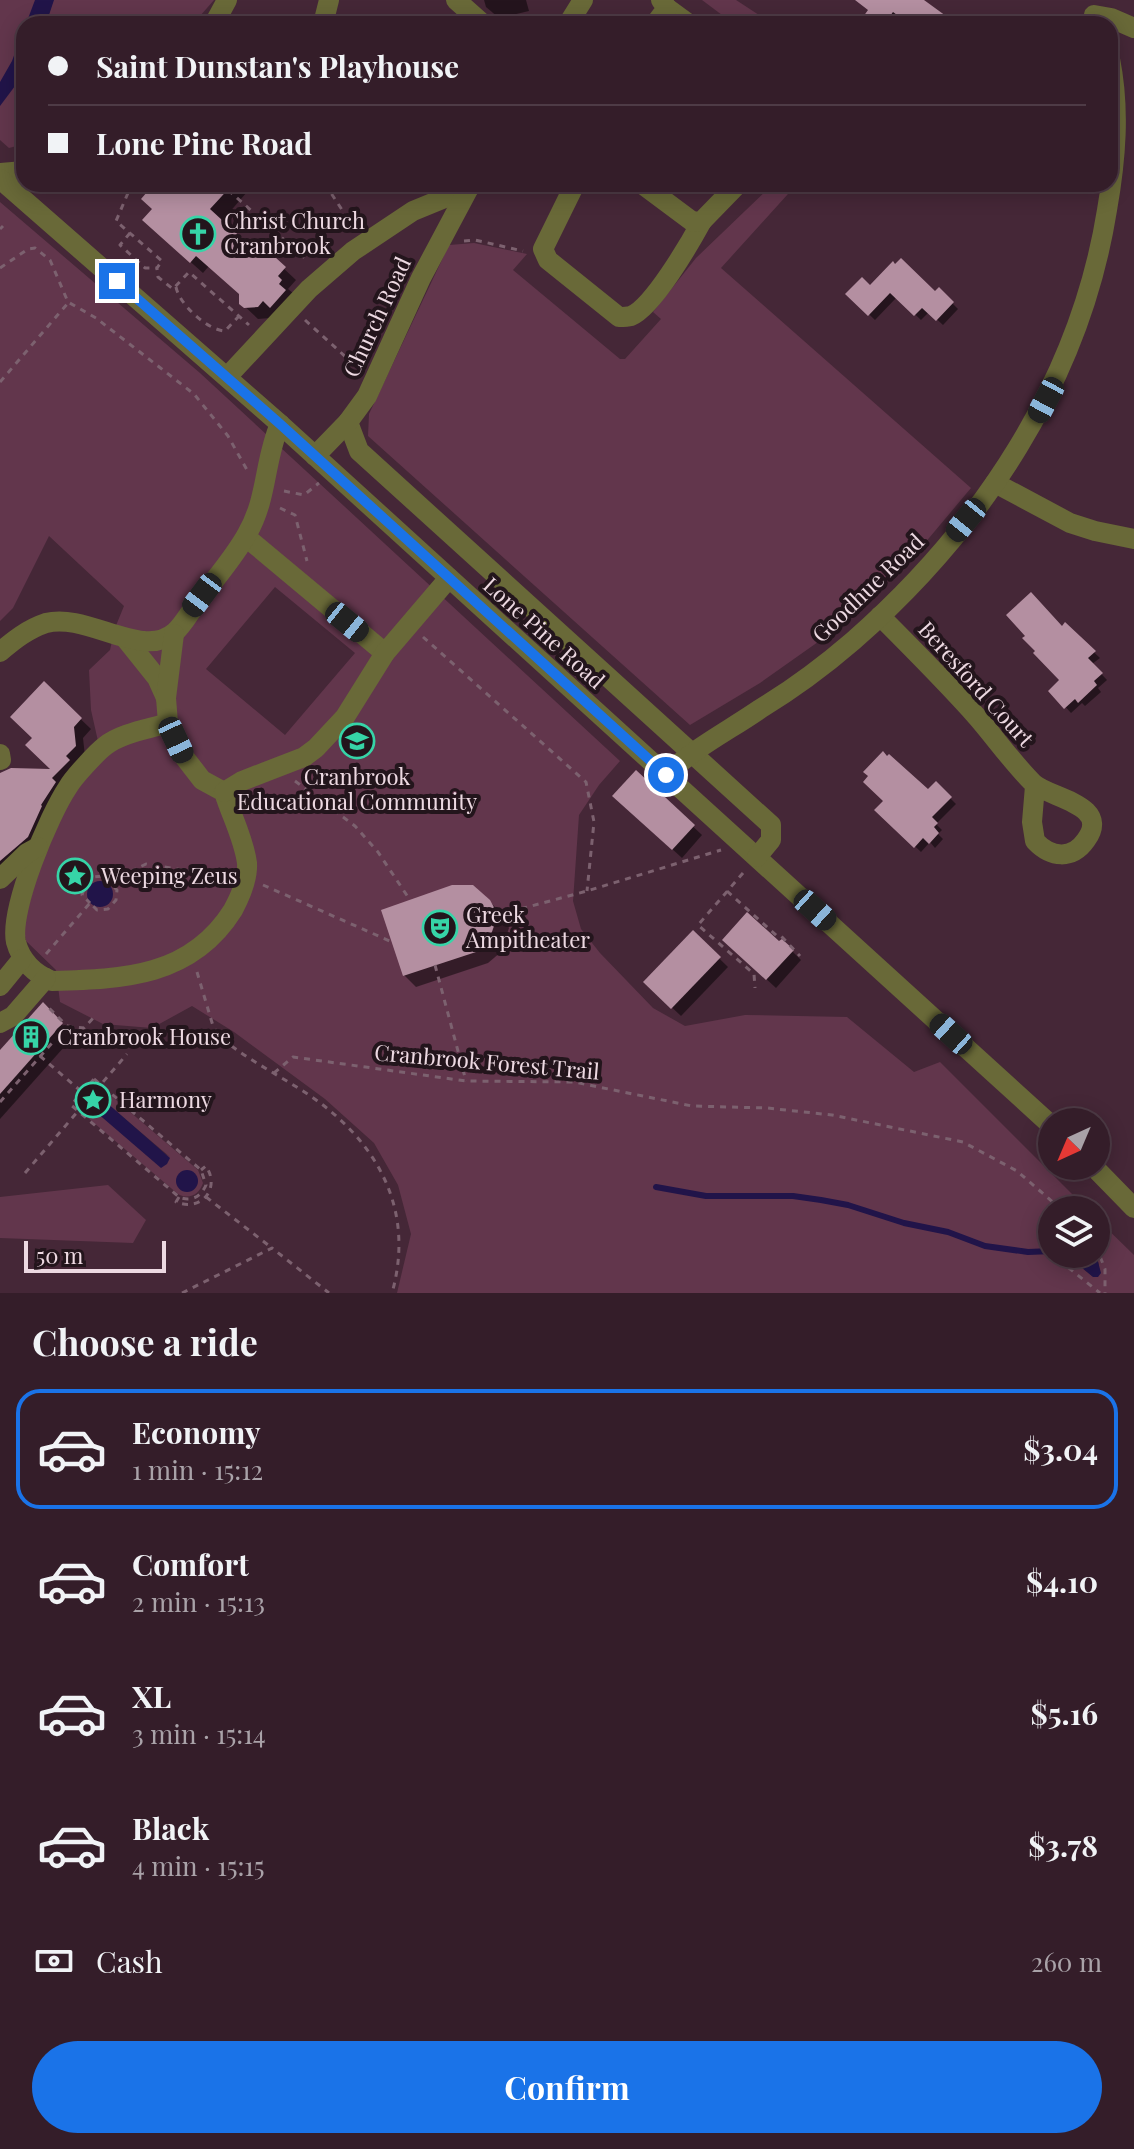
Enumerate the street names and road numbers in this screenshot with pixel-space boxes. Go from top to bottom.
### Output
street label: Church Road [335,251,417,382]
street label: Goodhue Road [805,526,930,648]
street label: Lone Pine Road [477,570,612,695]
street label: Beresford Court [912,614,1042,753]
street label: Cranbrook Forest Trail [373,1036,601,1086]

